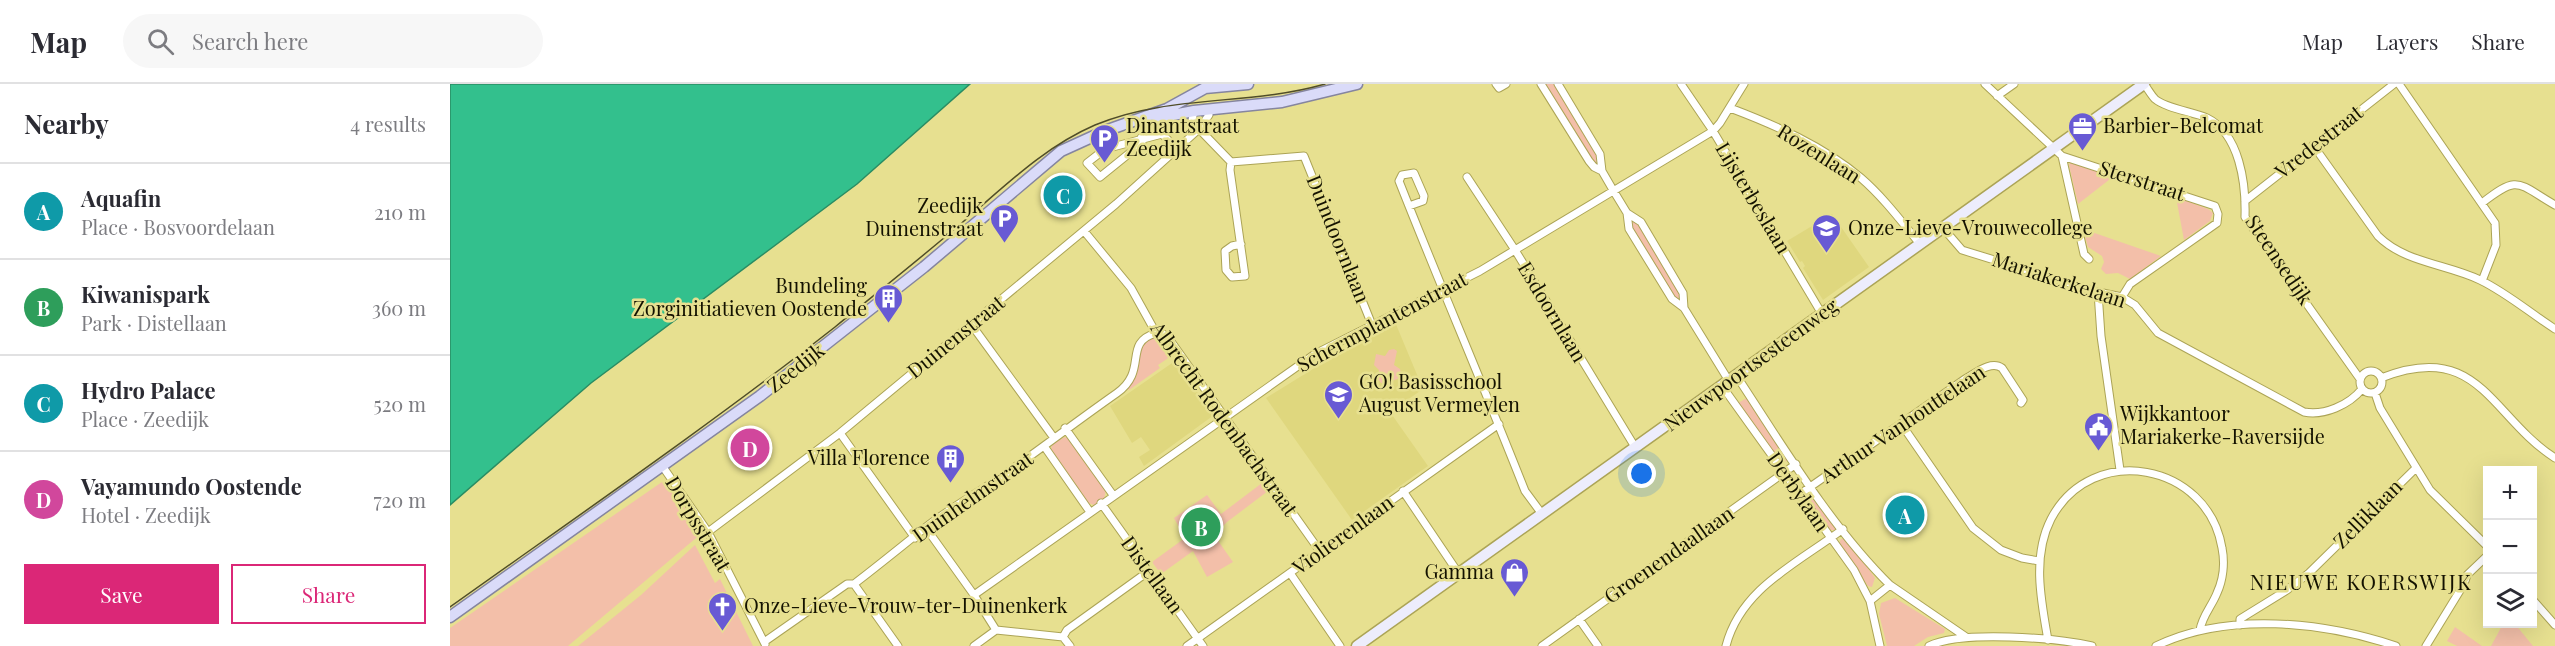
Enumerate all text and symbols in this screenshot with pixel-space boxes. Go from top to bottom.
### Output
search box [123,14,543,68]
text: Map [30,23,87,60]
icon: search [144,25,177,58]
text: Search here [192,26,308,56]
text: Map [2302,27,2343,55]
text: Layers [2376,27,2438,55]
text: Share [2471,27,2525,55]
street label: Vredestraat [2268,98,2368,184]
text: Nearby [24,106,109,141]
text: 4 results [350,110,426,137]
office icon: Barbier-Belcomat [2066,110,2098,152]
place label: Dinantstraat Zeedijk [1126,111,1240,161]
place label: Barbier-Belcomat [2103,111,2264,138]
street label: Rozenlaan [1773,117,1866,189]
parking icon: Dinantstraat Zeedijk [1089,122,1121,164]
street label: Lijsterbeslaan [1710,136,1798,258]
street label: Sterstraat [2096,153,2190,206]
street label: Duindoornlaan [1301,170,1377,307]
pin: C [1044,172,1082,218]
text: Aquafin [81,183,161,213]
place label: Zeedijk Duinenstraat [865,191,984,241]
text: A [37,198,50,225]
text: 210 m [374,198,426,225]
parking icon: Zeedijk Duinenstraat [988,202,1020,244]
street label: Steensedijk [2240,209,2320,309]
school or university icon: Onze-Lieve-Vrouwecollege [1811,212,1843,254]
text: Place · Bosvoordelaan [81,213,275,240]
place label: Onze-Lieve-Vrouwecollege [1848,213,2093,240]
street label: Mariakerkelaan [1989,244,2130,313]
street label: Esdoornlaan [1513,256,1594,367]
street label: Schermplantenstraat [1291,264,1472,377]
place label: Bundeling Zorginitiatieven Oostende [633,271,867,321]
text: Kiwanispark [81,279,210,309]
building icon: Bundeling Zorginitiatieven Oostende [872,282,904,324]
street label: Duinenstraat [901,288,1010,383]
street label: Nieuwpoortsesteenweg [1657,291,1843,436]
text: B [37,294,50,321]
text: 360 m [372,294,426,321]
text: Park · Distellaan [81,309,227,336]
street label: Albrecht Rodenbachstraat [1145,315,1305,521]
street label: Zeedijk [761,336,829,398]
street label: Arthur Vanhouttelaan [1814,357,1990,489]
place label: GO! Basisschool August Vermeylen [1358,367,1520,417]
text: Hydro Palace [81,375,216,405]
school or university icon: GO! Basisschool August Vermeylen [1322,378,1354,420]
text: C [36,390,51,417]
text: 520 m [373,390,426,417]
place label: Wijkkantoor Mariakerke-Raversijde [2119,399,2325,449]
text: Place · Zeedijk [81,405,209,432]
public building icon: Wijkkantoor Mariakerke-Raversijde [2083,410,2115,452]
pin: D [730,426,770,470]
building icon: Villa Florence [935,442,967,484]
place label: Villa Florence [807,443,930,470]
street label: Duinhelmstraat [907,444,1038,547]
street label: Derbylaan [1762,446,1837,536]
your location [1627,459,1656,488]
map controls [2483,466,2537,628]
button: + [2483,466,2537,520]
street label: Dorpsstraat [660,470,739,577]
text: Vayamundo Oostende [81,471,302,501]
street label: Zelliklaan [2327,473,2407,553]
text: D [36,486,51,513]
text: 720 m [374,486,426,513]
street label: Violierenlaan [1285,488,1398,580]
pin: A [1886,492,1924,538]
street label: Groenendaallaan [1598,499,1738,609]
text: Hotel · Zeedijk [81,501,211,528]
pin: B [1182,504,1221,550]
button: − [2483,520,2537,574]
street label: Distellaan [1116,530,1191,618]
shop icon: Gamma [1499,556,1531,598]
place label: Gamma [1425,557,1494,584]
button: Save [24,564,219,624]
button: Share [231,564,426,624]
district label: NIEUWE KOERSWIJK [2250,567,2472,595]
button: layers [2483,574,2537,628]
church icon: Onze-Lieve-Vrouw-ter-Duinenkerk [707,590,739,632]
place label: Onze-Lieve-Vrouw-ter-Duinenkerk [744,591,1067,618]

